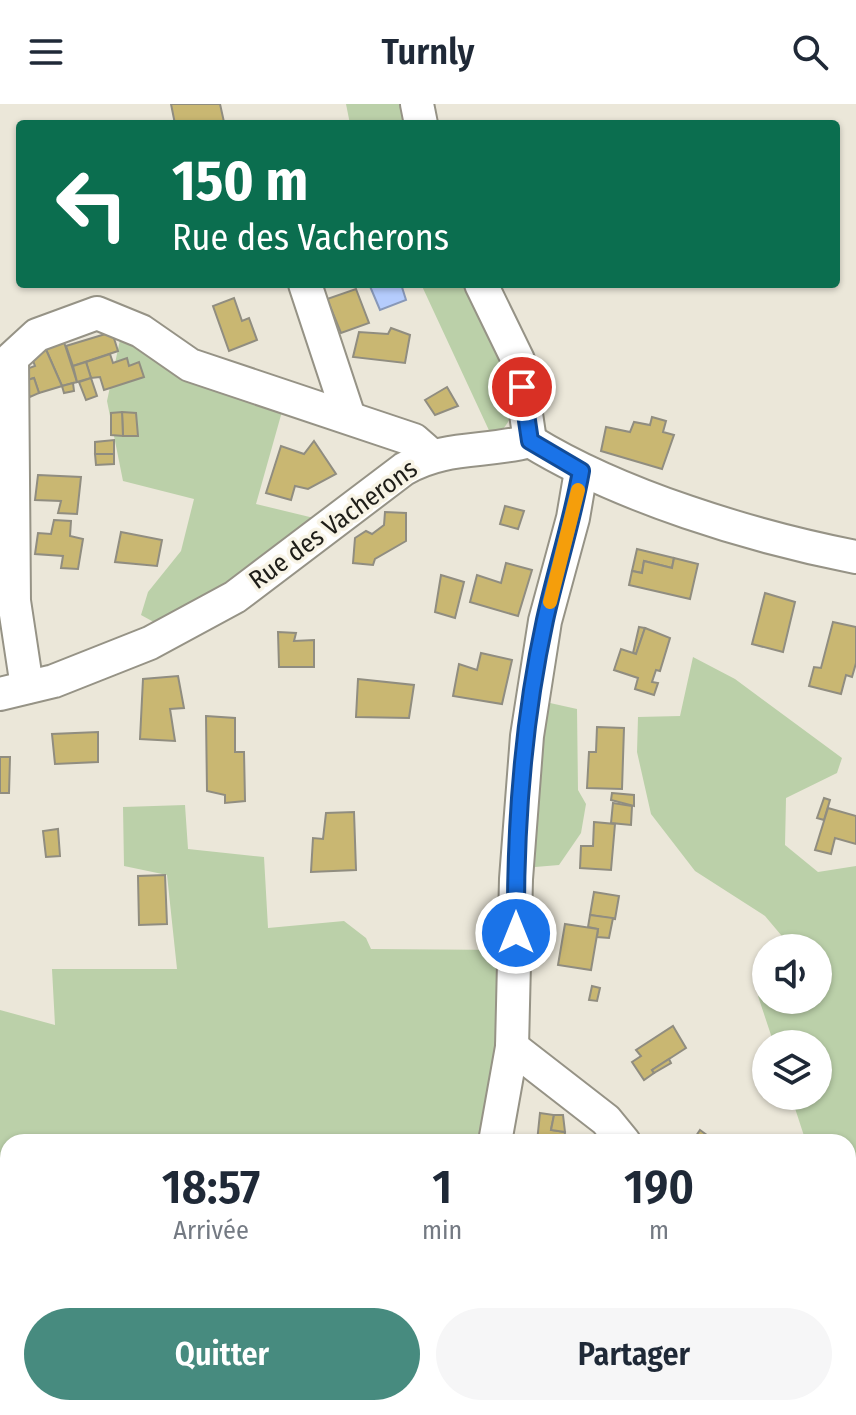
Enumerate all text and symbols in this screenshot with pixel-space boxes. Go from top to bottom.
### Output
icon: menu [24,30,68,74]
text: Turnly [382,30,474,74]
icon: search [788,30,832,74]
text: 150 m [172,148,308,215]
icon: left [40,152,144,256]
text: Rue des Vacherons [172,216,449,260]
pin [488,353,556,421]
icon: arrive [500,365,544,409]
street label: Rue des Vacherons [243,453,423,596]
position arrow [474,891,558,975]
map controls [752,934,832,1110]
button: sound [752,934,832,1014]
button: layers [752,1030,832,1110]
text: 18:57 [162,1158,260,1216]
text: 1 [432,1158,452,1216]
text: 190 [624,1158,694,1216]
text: Arrivée [173,1215,249,1246]
text: min [422,1215,462,1246]
text: m [649,1215,669,1246]
button: Quitter [24,1308,420,1400]
button: Partager [436,1308,832,1400]

